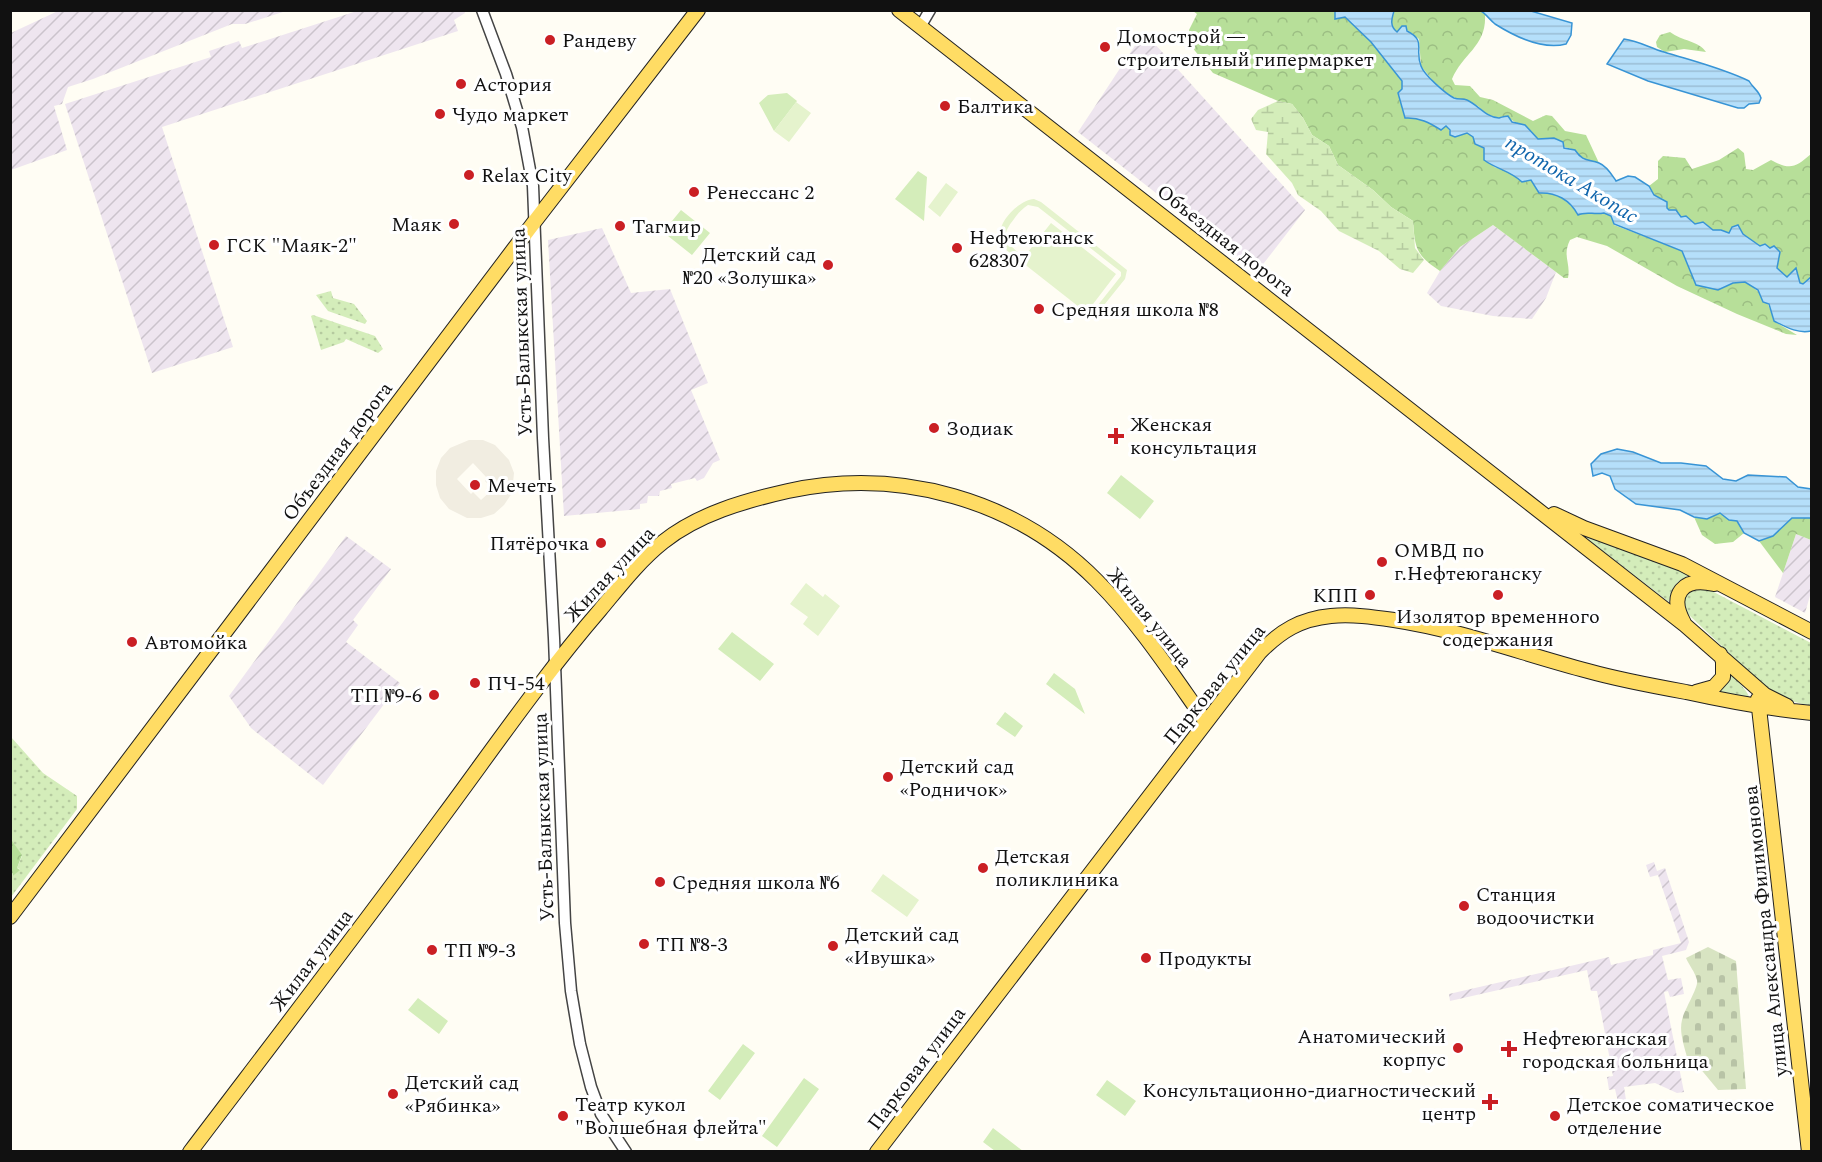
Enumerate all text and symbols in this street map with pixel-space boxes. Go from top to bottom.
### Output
place label: Домострой — строительный гипермаркет [1117,22,1374,75]
place label: Рандеву [562,26,638,56]
marker: Рандеву [543,33,557,47]
marker: Домострой — строительный гипермаркет [1098,40,1112,54]
place label: Астория [473,70,552,100]
marker: Астория [454,77,468,91]
place label: Балтика [957,92,1034,122]
marker: Балтика [938,99,952,113]
place label: Чудо маркет [452,100,568,130]
marker: Чудо маркет [433,107,447,121]
water label: протока Акопас [1499,127,1644,232]
place label: Relax City [481,161,573,191]
marker: Relax City [462,168,476,182]
street label: Объездная дорога [1150,177,1301,304]
place label: Ренессанс 2 [706,178,814,208]
marker: Ренессанс 2 [687,185,701,199]
place label: Маяк [391,210,442,240]
place label: Тагмир [632,212,701,242]
marker: Маяк [447,217,461,231]
marker: Тагмир [613,219,627,233]
place label: Нефтеюганск 628307 [969,223,1094,276]
street label: Усть-Балыкская улица [503,227,541,437]
place label: ГСК "Маяк-2" [226,231,357,261]
marker: ГСК "Маяк-2" [207,238,221,252]
place label: Детский сад №20 «Золушка» [683,240,816,293]
marker: Нефтеюганск 628307 [950,241,964,255]
marker: Детский сад №20 «Золушка» [821,258,835,272]
place label: Средняя школа №8 [1051,295,1219,325]
marker: Средняя школа №8 [1032,302,1046,316]
street label: Объездная дорога [275,375,400,528]
place label: Женская консультация [1130,410,1257,463]
place label: Зодиак [946,414,1014,444]
marker: Зодиак [927,421,941,435]
marker: Женская консультация [1107,427,1125,445]
place label: Мечеть [487,471,556,501]
marker: Мечеть [468,478,482,492]
street label: Жилая улица [557,520,663,630]
place label: Пятёрочка [489,529,589,559]
marker: Пятёрочка [594,536,608,550]
place label: ОМВД по г.Нефтеюганску [1394,536,1543,589]
marker: ОМВД по г.Нефтеюганску [1375,555,1389,569]
street label: Жилая улица [1099,561,1200,675]
place label: КПП [1312,581,1358,611]
marker: КПП [1363,588,1377,602]
marker: Изолятор временного содержания [1491,588,1505,602]
place label: Изолятор временного содержания [1396,602,1600,655]
street label: Парковая улица [1156,617,1273,752]
place label: Автомойка [144,628,247,658]
marker: Автомойка [125,635,139,649]
place label: ПЧ-54 [487,669,545,699]
marker: ПЧ-54 [468,676,482,690]
place label: ТП №9-6 [350,681,422,711]
marker: ТП №9-6 [427,688,441,702]
street label: Усть-Балыкская улица [525,712,563,922]
place label: Детский сад «Родничок» [900,752,1014,805]
marker: Детский сад «Родничок» [881,770,895,784]
street label: улица Александра Филимонова [1736,784,1796,1079]
place label: Детская поликлиника [995,842,1119,895]
marker: Детская поликлиника [976,861,990,875]
place label: Средняя школа №6 [672,868,840,898]
marker: Средняя школа №6 [653,875,667,889]
place label: Станция водоочистки [1476,880,1595,933]
marker: Станция водоочистки [1457,899,1471,913]
street label: Жилая улица [263,903,361,1018]
place label: Детский сад «Ивушка» [845,920,959,973]
place label: ТП №8-3 [656,930,728,960]
place label: ТП №9-3 [444,936,516,966]
marker: ТП №8-3 [637,937,651,951]
marker: Детский сад «Ивушка» [826,939,840,953]
marker: ТП №9-3 [425,943,439,957]
place label: Продукты [1158,944,1252,974]
marker: Продукты [1139,951,1153,965]
street label: Парковая улица [860,1000,974,1137]
place label: Анатомический корпус [1297,1022,1446,1075]
place label: Нефтеюганская городская больница [1522,1024,1709,1077]
marker: Нефтеюганская городская больница [1500,1040,1518,1058]
marker: Анатомический корпус [1451,1041,1465,1055]
place label: Детский сад «Рябинка» [405,1068,519,1121]
place label: Консультационно-диагностический центр [1142,1076,1476,1129]
marker: Детский сад «Рябинка» [386,1087,400,1101]
place label: Театр кукол "Волшебная флейта" [575,1090,767,1143]
place label: Детское соматическое отделение [1567,1090,1774,1143]
marker: Консультационно-диагностический центр [1481,1093,1499,1111]
marker: Театр кукол "Волшебная флейта" [556,1109,570,1123]
marker: Детское соматическое отделение [1548,1109,1562,1123]

